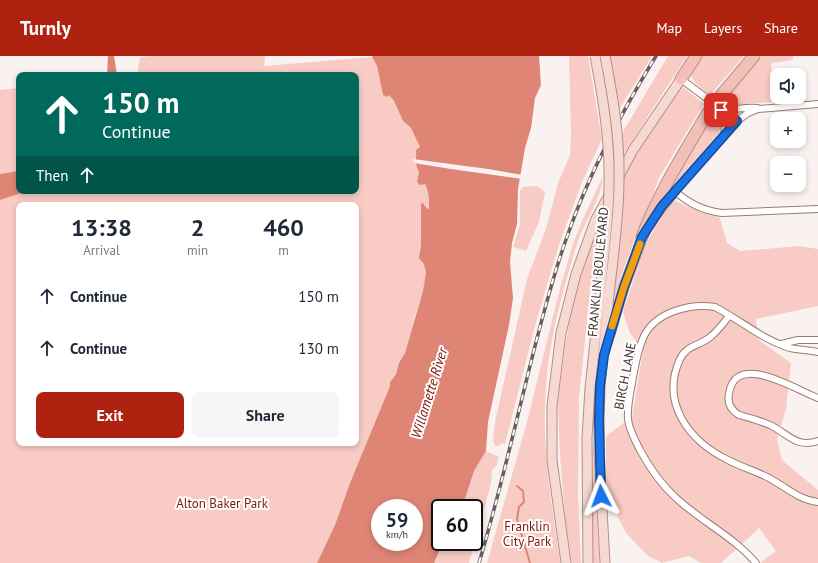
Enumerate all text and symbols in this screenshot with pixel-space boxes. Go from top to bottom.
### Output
text: Turnly [20,16,71,40]
text: Map [656,19,682,37]
text: Layers [704,19,742,37]
text: Share [764,19,798,37]
map controls [770,68,806,192]
button: sound [770,68,806,104]
text: 150 m [102,84,179,121]
icon: ahead [36,88,88,140]
pin [704,93,738,127]
icon: arrive [710,99,732,121]
button: + [770,112,806,148]
text: Continue [102,120,171,143]
button: − [770,156,806,192]
icon: ahead [76,164,98,186]
text: Then [36,166,68,185]
street label: FRANKLIN BOULEVARD [584,206,612,338]
text: 13:38 [71,212,132,243]
text: 2 [191,212,204,243]
text: 460 [263,212,304,243]
text: Arrival [83,242,120,259]
text: min [187,242,208,259]
text: m [278,242,289,259]
icon: ahead [36,285,58,307]
text: Continue [70,287,127,306]
text: 150 m [298,287,339,306]
icon: ahead [36,337,58,359]
text: Continue [70,339,127,358]
text: 130 m [298,339,339,358]
street label: BIRCH LANE [610,341,640,411]
water label: Willamette River [407,344,452,440]
button: Exit [36,392,184,438]
button: Share [192,392,339,438]
position arrow [580,475,622,517]
park label: Alton Baker Park [176,495,269,512]
speed limit sign: 60 [431,499,483,551]
text: 59 [386,507,408,533]
park label: Franklin City Park [503,518,552,550]
text: km/h [386,528,408,541]

